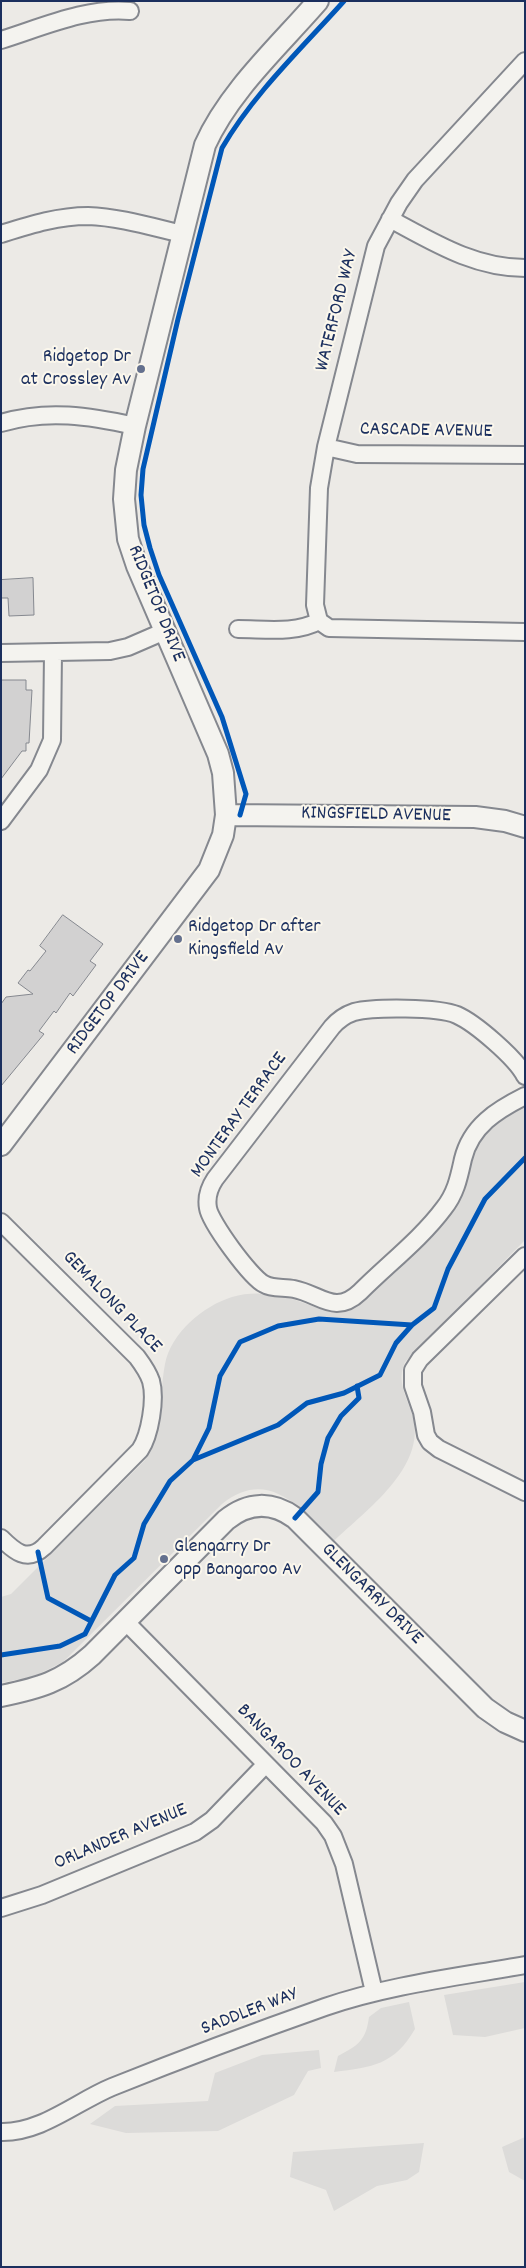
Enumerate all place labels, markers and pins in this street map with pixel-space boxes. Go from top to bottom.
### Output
place label: Ridgetop Dr at Crossley Av [21,346,131,393]
marker: Ridgetop Dr at Crossley Av [135,363,147,375]
place label: Ridgetop Dr after Kingsfield Av [188,916,321,963]
marker: Ridgetop Dr after Kingsfield Av [172,933,184,945]
place label: Glenqarry Dr opp Bangaroo Av [174,1536,301,1583]
marker: Glenqarry Dr opp Bangaroo Av [158,1553,170,1565]

